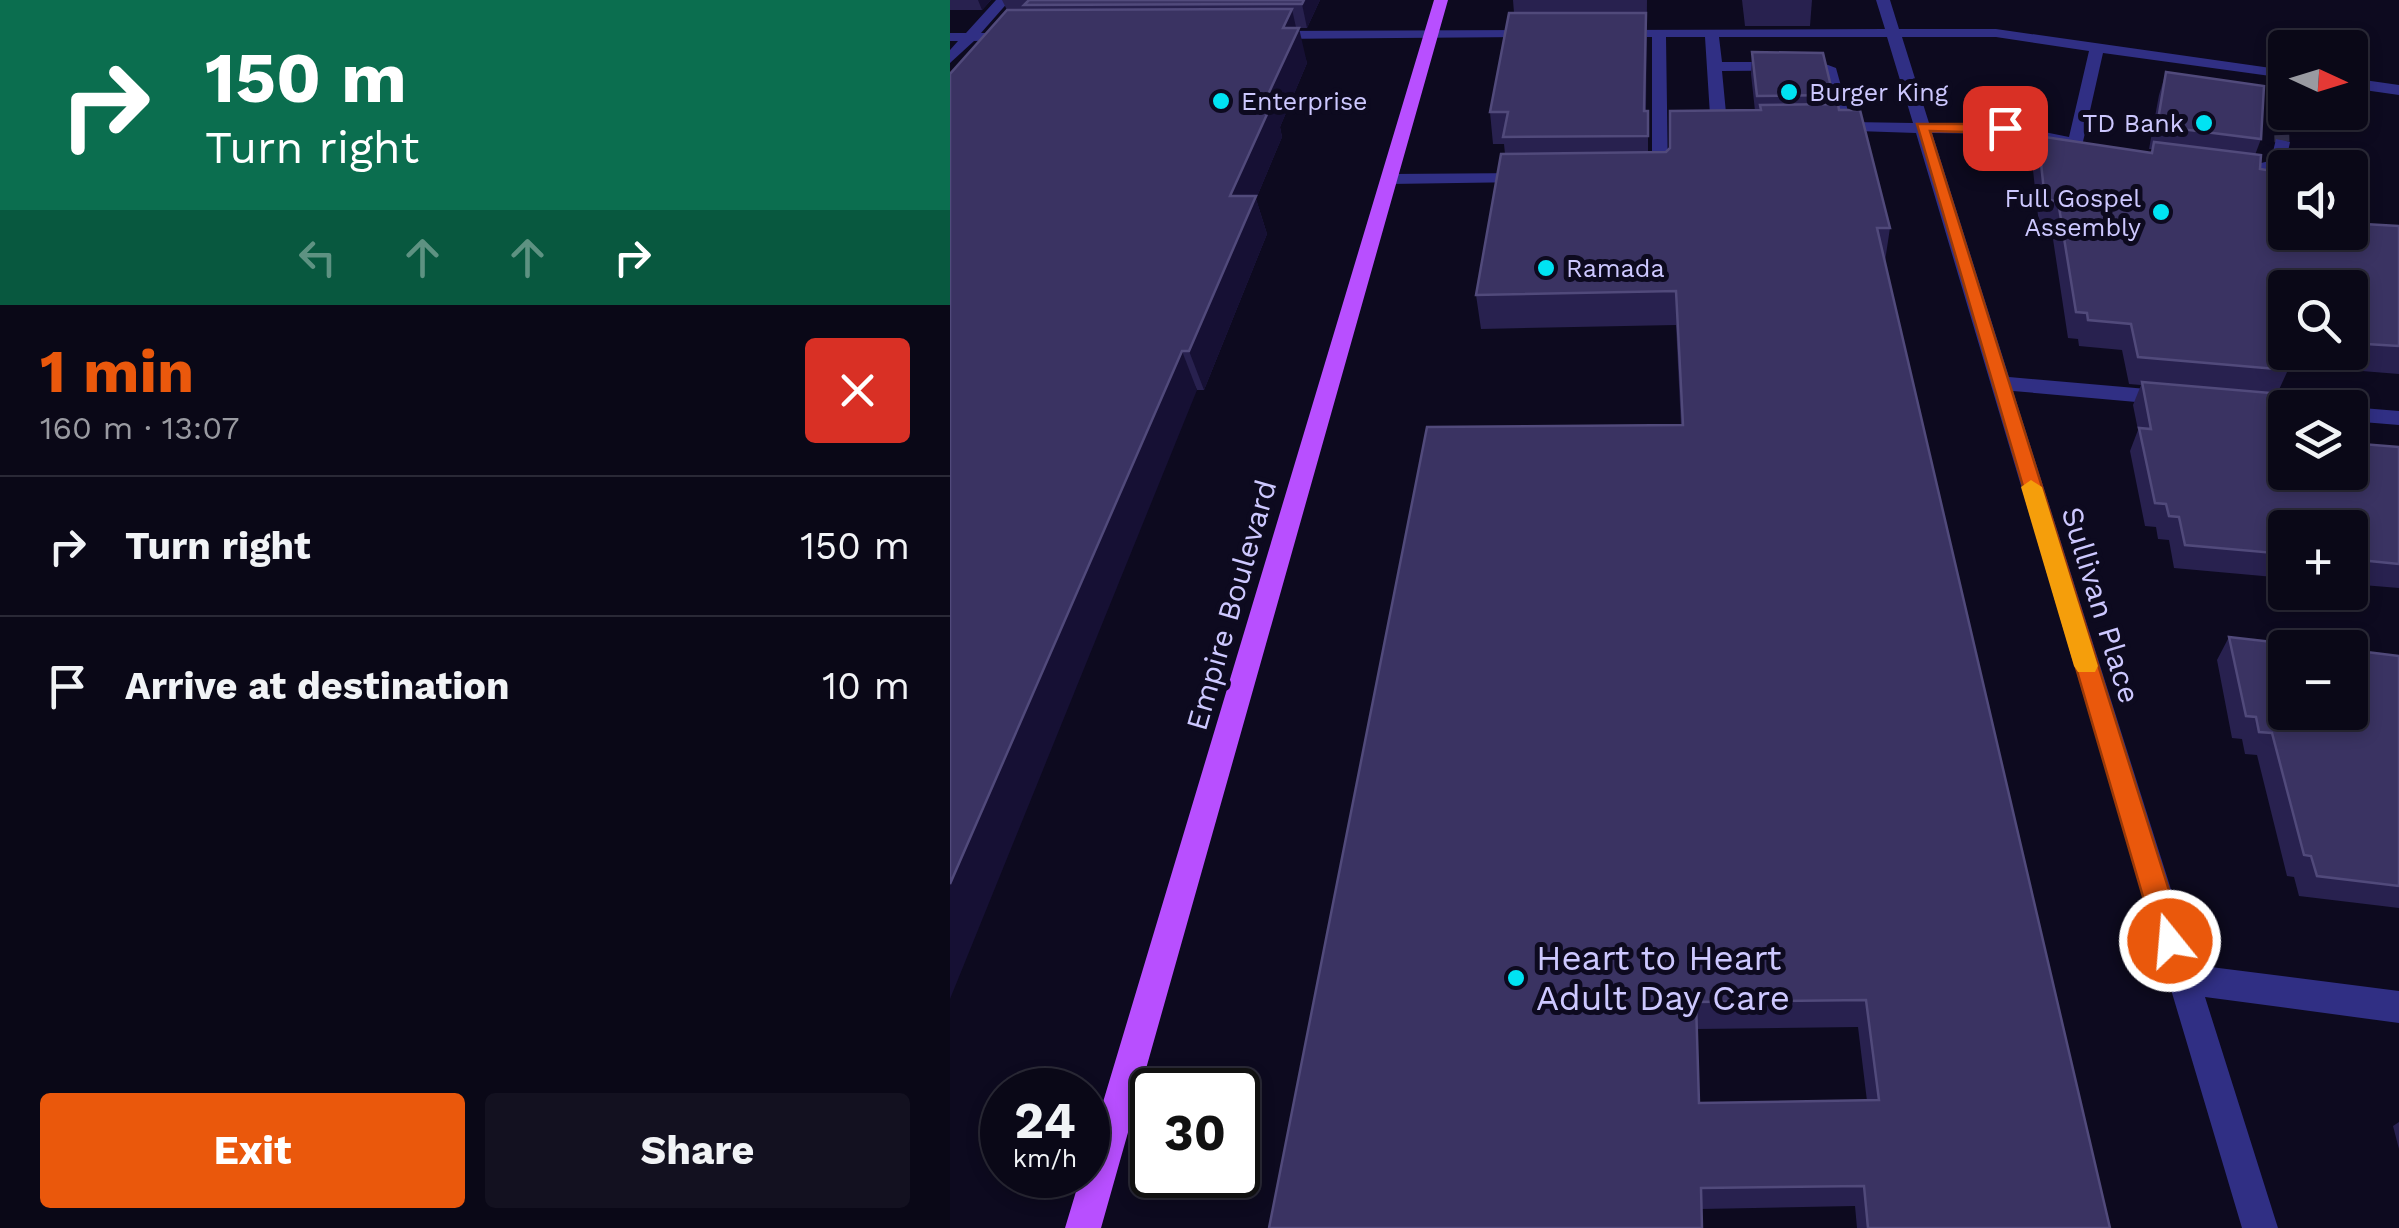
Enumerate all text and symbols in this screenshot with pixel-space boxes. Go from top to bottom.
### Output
north arrow [2268,30,2368,130]
map controls [2268,30,2368,730]
text: 150 m [205,37,407,119]
icon: right [40,40,170,170]
place label: Burger King [1809,78,1949,107]
marker: Burger King [1778,81,1800,103]
pin [1963,86,2048,171]
place label: Enterprise [1241,87,1367,116]
marker: Enterprise [1210,90,1232,112]
icon: arrive [1978,101,2033,156]
place label: TD Bank [2082,109,2184,138]
marker: TD Bank [2193,112,2215,134]
text: Turn right [205,121,419,174]
button: sound [2268,150,2368,250]
place label: Full Gospel Assembly [2004,184,2141,242]
marker: Full Gospel Assembly [2150,201,2172,223]
icon: left [290,230,345,285]
icon: ahead [395,230,450,285]
icon: ahead [500,230,555,285]
icon: right [605,230,660,285]
place label: Ramada [1566,254,1665,283]
marker: Ramada [1535,257,1557,279]
button: search [2268,270,2368,370]
text: 1 min [40,336,194,407]
button: close [805,338,910,443]
button: layers [2268,390,2368,490]
text: 160 m · 13:07 [40,409,240,447]
street label: Empire Boulevard [1179,476,1283,734]
street label: Sullivan Place [2055,503,2147,707]
button: + [2268,510,2368,610]
icon: right [40,519,95,574]
text: Turn right [125,524,311,568]
text: 150 m [800,524,910,568]
button: − [2268,630,2368,730]
icon: arrive [40,659,95,714]
text: Arrive at destination [125,664,510,708]
text: 10 m [822,664,910,708]
position arrow [2118,889,2222,993]
place label: Heart to Heart Adult Day Care [1536,937,1790,1019]
marker: Heart to Heart Adult Day Care [1505,967,1527,989]
speed limit sign: 30 [1130,1068,1260,1198]
text: 24 [1014,1091,1076,1150]
button: Exit [40,1093,465,1208]
button: Share [485,1093,910,1208]
text: km/h [1013,1144,1077,1173]

